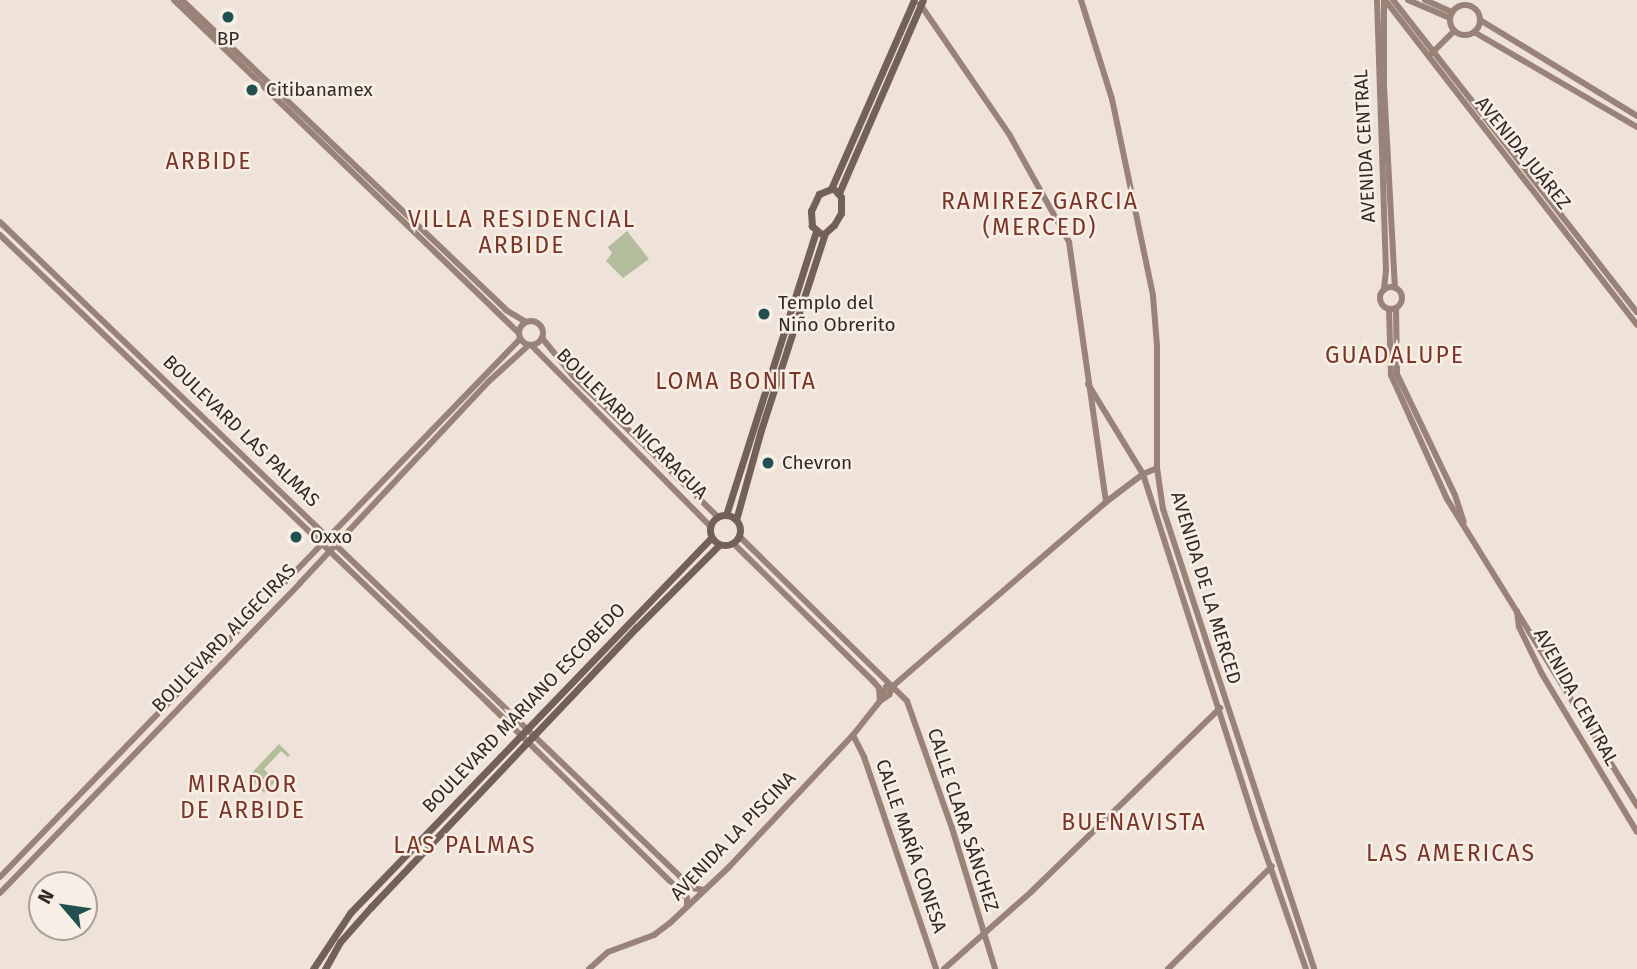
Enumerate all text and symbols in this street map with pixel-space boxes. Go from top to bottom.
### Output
marker: BP [220,9,236,25]
place label: BP [217,28,239,50]
street label: AVENIDA CENTRAL [1350,69,1380,223]
place label: Citibanamex [266,79,373,101]
marker: Citibanamex [244,82,260,98]
street label: AVENIDA JUÁREZ [1471,92,1575,214]
district label: ARBIDE [166,147,252,175]
district label: RAMIREZ GARCIA (MERCED) [943,187,1137,241]
district label: VILLA RESIDENCIAL ARBIDE [410,205,634,259]
place label: Templo del Niño Obrerito [778,292,896,336]
marker: Templo del Niño Obrerito [756,306,772,322]
district label: GUADALUPE [1326,341,1464,369]
street label: BOULEVARD NICARAGUA [552,344,712,504]
street label: BOULEVARD LAS PALMAS [158,350,324,512]
district label: LOMA BONITA [657,367,815,395]
place label: Chevron [782,452,852,474]
marker: Chevron [760,455,776,471]
street label: AVENIDA DE LA MERCED [1166,489,1246,687]
place label: Oxxo [310,526,352,548]
marker: Oxxo [288,529,304,545]
street label: BOULEVARD ALGECIRAS [147,559,301,717]
street label: BOULEVARD MARIANO ESCOBEDO [418,598,630,818]
street label: AVENIDA CENTRAL [1529,624,1623,770]
street label: CALLE CLARA SÁNCHEZ [923,725,1003,915]
street label: CALLE MARÍA CONESA [871,756,951,936]
street label: AVENIDA LA PISCINA [666,767,800,905]
district label: MIRADOR DE ARBIDE [181,770,305,824]
district label: BUENAVISTA [1062,808,1206,836]
district label: LAS PALMAS [395,831,535,859]
district label: LAS AMERICAS [1368,839,1534,867]
north arrow [28,871,98,941]
text: N [33,885,59,908]

